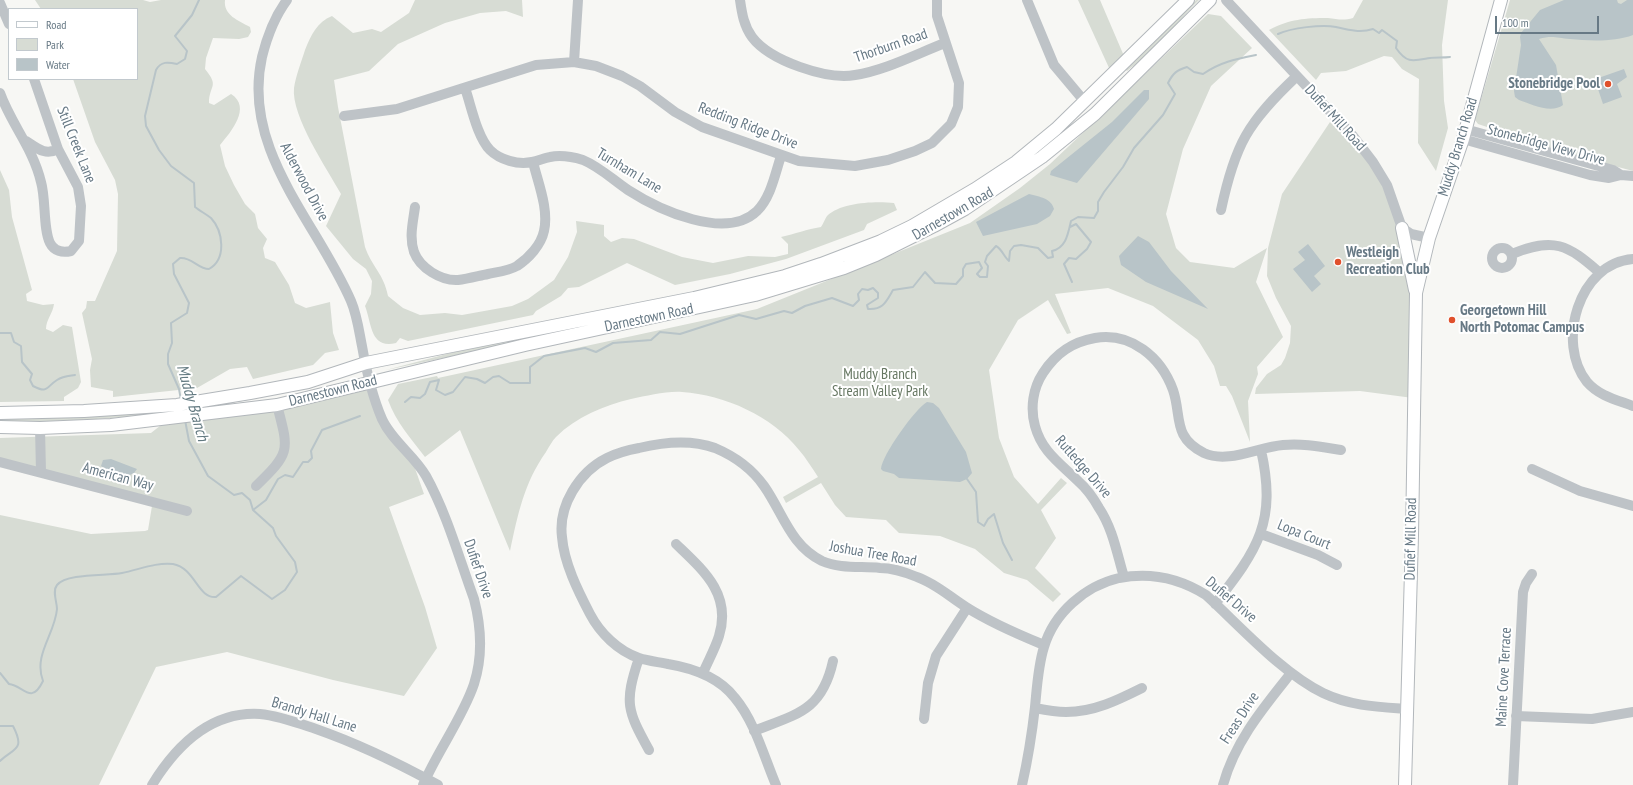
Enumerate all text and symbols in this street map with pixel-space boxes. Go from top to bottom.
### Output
legend [8,8,138,80]
scale bar [1497,8,1601,34]
text: 100 m [1502,15,1529,30]
text: Road [46,17,66,32]
street label: Thorburn Road [852,25,930,67]
text: Park [46,37,64,52]
text: Water [46,57,70,72]
place label: Stonebridge Pool [1508,75,1600,93]
marker: Stonebridge Pool [1603,79,1613,89]
street label: Dufief Mill Road [1301,81,1369,155]
street label: Muddy Branch Road [1434,95,1482,199]
street label: Redding Ridge Drive [696,99,800,153]
street label: Still Creek Lane [53,104,99,186]
street label: Stonebridge View Drive [1485,121,1607,169]
street label: Alderwood Drive [276,140,332,224]
street label: Turnham Lane [593,144,665,198]
street label: Darnestown Road [909,184,997,244]
place label: Westleigh Recreation Club [1346,244,1430,279]
marker: Westleigh Recreation Club [1333,257,1343,267]
street label: Darnestown Road [603,300,695,336]
place label: Georgetown Hill North Potomac Campus [1460,302,1584,337]
marker: Georgetown Hill North Potomac Campus [1447,315,1457,325]
water label: Muddy Branch [172,363,212,443]
park label: Muddy Branch Stream Valley Park [832,366,928,401]
street label: Darnestown Road [287,371,379,411]
street label: Rutledge Drive [1051,432,1115,502]
street label: American Way [81,459,155,495]
street label: Dufief Mill Road [1401,497,1421,581]
street label: Lopa Court [1275,516,1333,554]
street label: Dufief Drive [459,537,497,601]
street label: Joshua Tree Road [828,537,918,571]
street label: Dufief Drive [1202,573,1260,627]
street label: Maine Cove Terrace [1492,627,1516,727]
street label: Freas Drive [1217,689,1263,747]
street label: Brandy Hall Lane [269,694,359,736]

